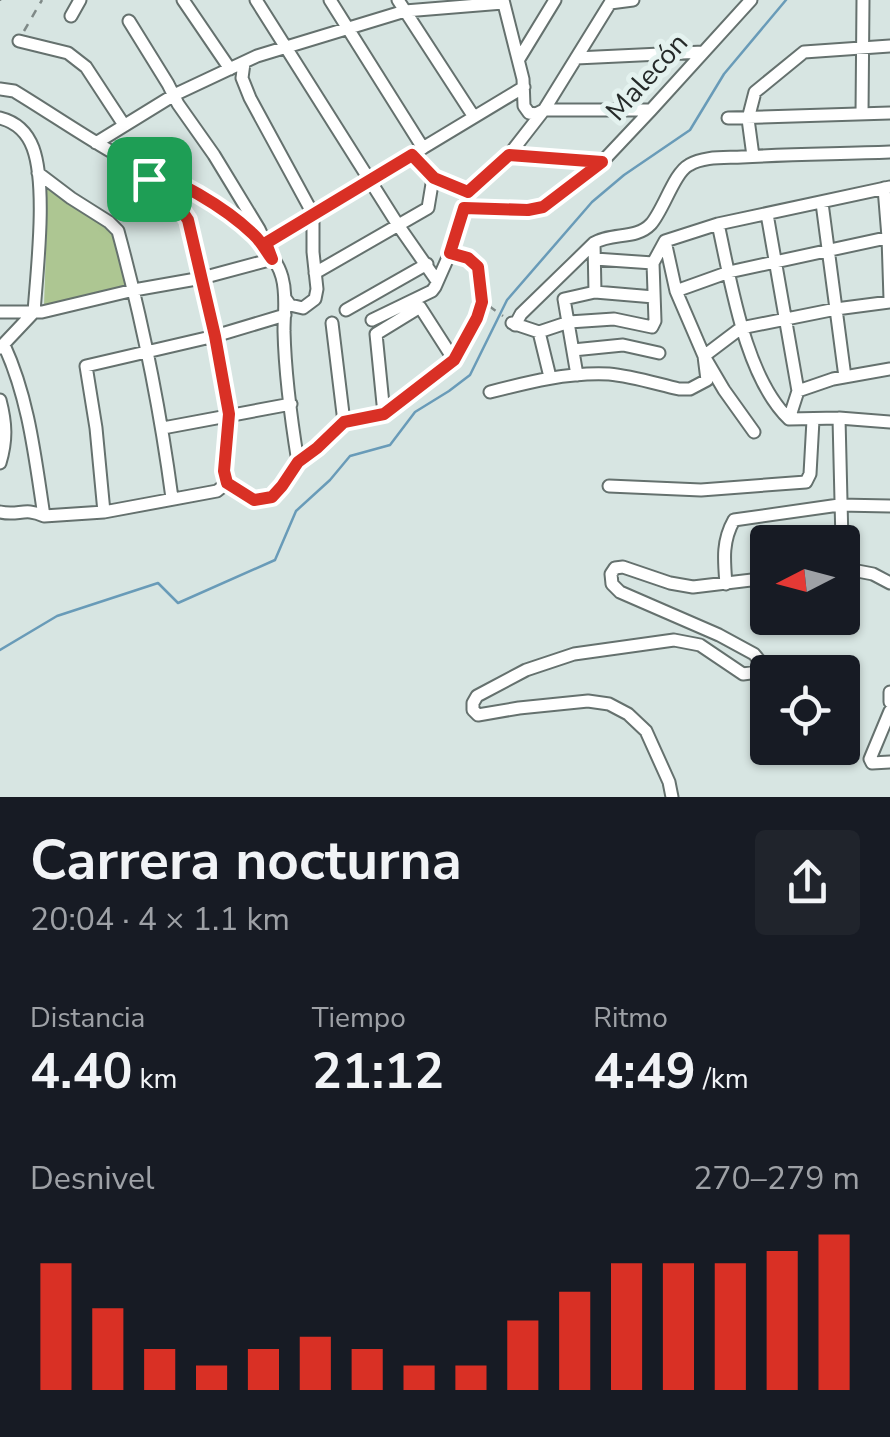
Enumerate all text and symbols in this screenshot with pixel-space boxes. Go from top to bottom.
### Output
street label: Malecón [597,25,697,129]
pin [107,137,192,222]
icon: arrive [122,152,177,207]
north arrow [750,525,860,635]
map controls [750,525,860,765]
button: locate [750,655,860,765]
text: Carrera nocturna [30,823,462,898]
button: share [755,830,860,935]
text: 20:04 · 4 × 1.1 km [30,898,290,941]
text: Distancia [30,999,145,1037]
text: Tiempo [312,999,406,1037]
text: Ritmo [593,999,668,1037]
text: 4.40 [30,1037,132,1106]
text: 21:12 [312,1037,444,1106]
text: 4:49 [593,1037,696,1106]
text: km [132,1060,178,1098]
text: /km [696,1060,749,1098]
text: Desnivel [30,1157,155,1200]
text: 270–279 m [693,1157,860,1200]

